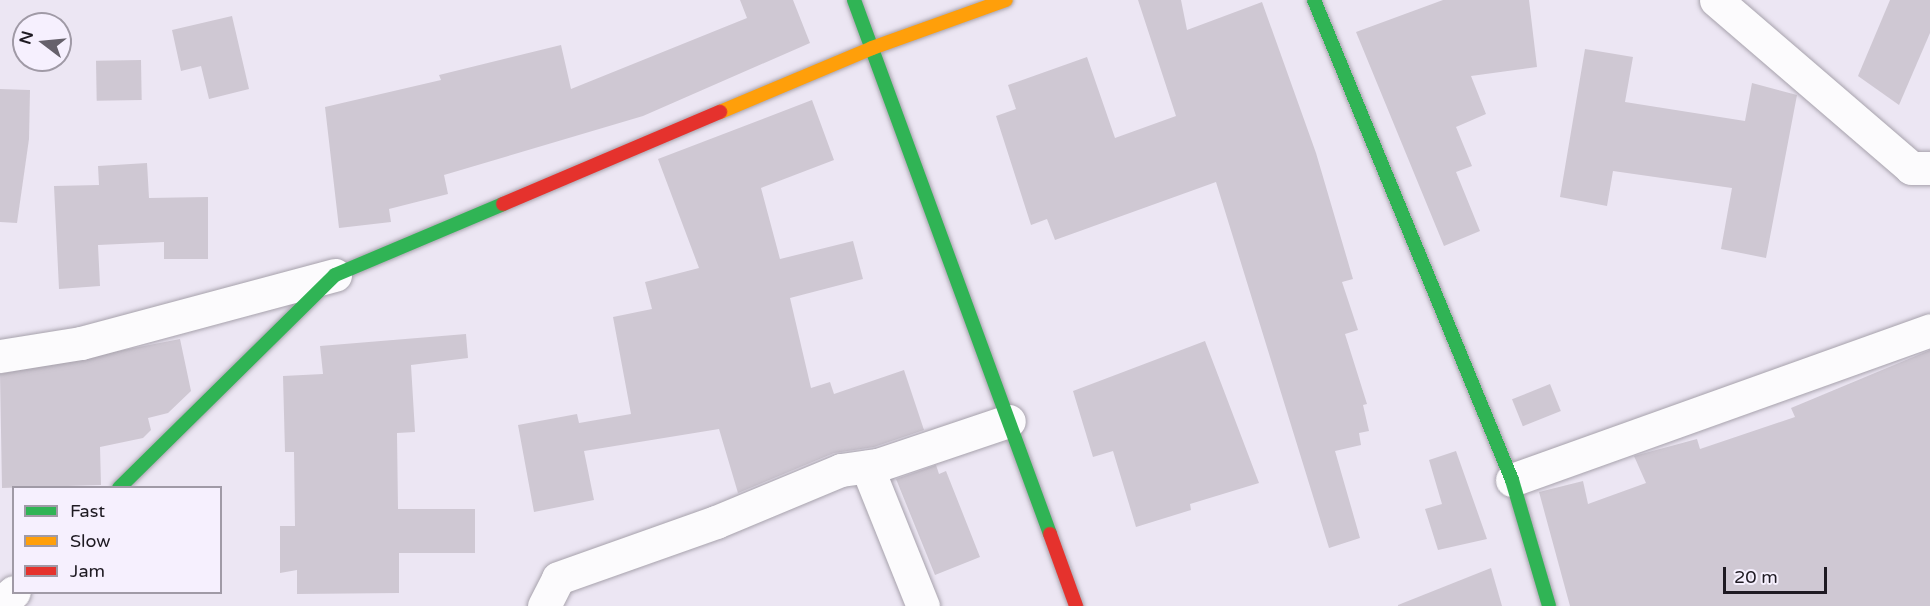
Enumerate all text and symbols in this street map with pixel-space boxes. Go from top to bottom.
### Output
north arrow [12,12,72,72]
text: N [15,29,38,47]
legend [12,486,222,594]
text: Fast [70,500,105,522]
text: Slow [70,530,111,552]
scale bar [1726,555,1830,593]
text: Jam [70,560,105,582]
text: 20 m [1734,566,1778,588]

